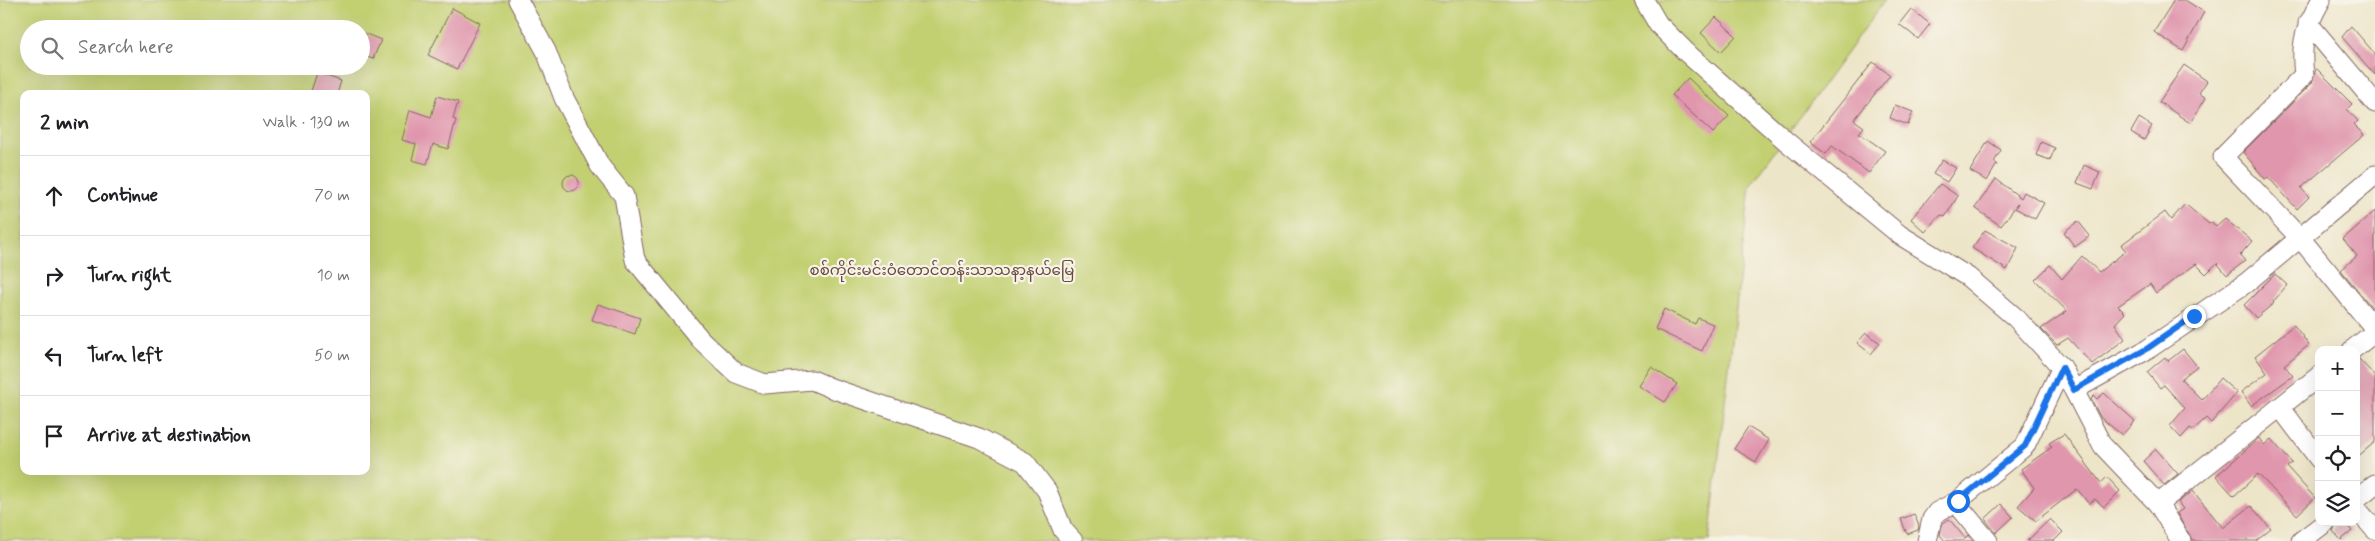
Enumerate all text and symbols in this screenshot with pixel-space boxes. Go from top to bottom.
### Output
search box [20,20,370,75]
icon: search [38,34,66,62]
text: Search here [78,35,174,60]
text: 2 min [40,109,89,137]
text: Walk · 130 m [263,112,350,133]
icon: ahead [40,182,68,210]
text: Continue [87,183,158,208]
text: 70 m [314,185,350,206]
park label: စစ်ကိုင်းမင်းဝံတောင်တန်းသာသနာ့နယ်မြေ [810,260,1074,282]
icon: right [40,262,68,290]
text: Turn right [87,263,171,288]
text: 10 m [317,265,350,286]
route end [2183,305,2206,328]
icon: left [40,342,68,370]
text: Turn left [87,343,163,368]
text: 50 m [314,345,350,366]
map controls [2315,346,2360,526]
button: + [2315,346,2360,391]
button: − [2315,391,2360,436]
icon: arrive [40,422,68,450]
text: Arrive at destination [87,423,251,448]
button: locate [2315,436,2360,481]
button: layers [2315,481,2360,526]
route start [1947,490,1970,513]

